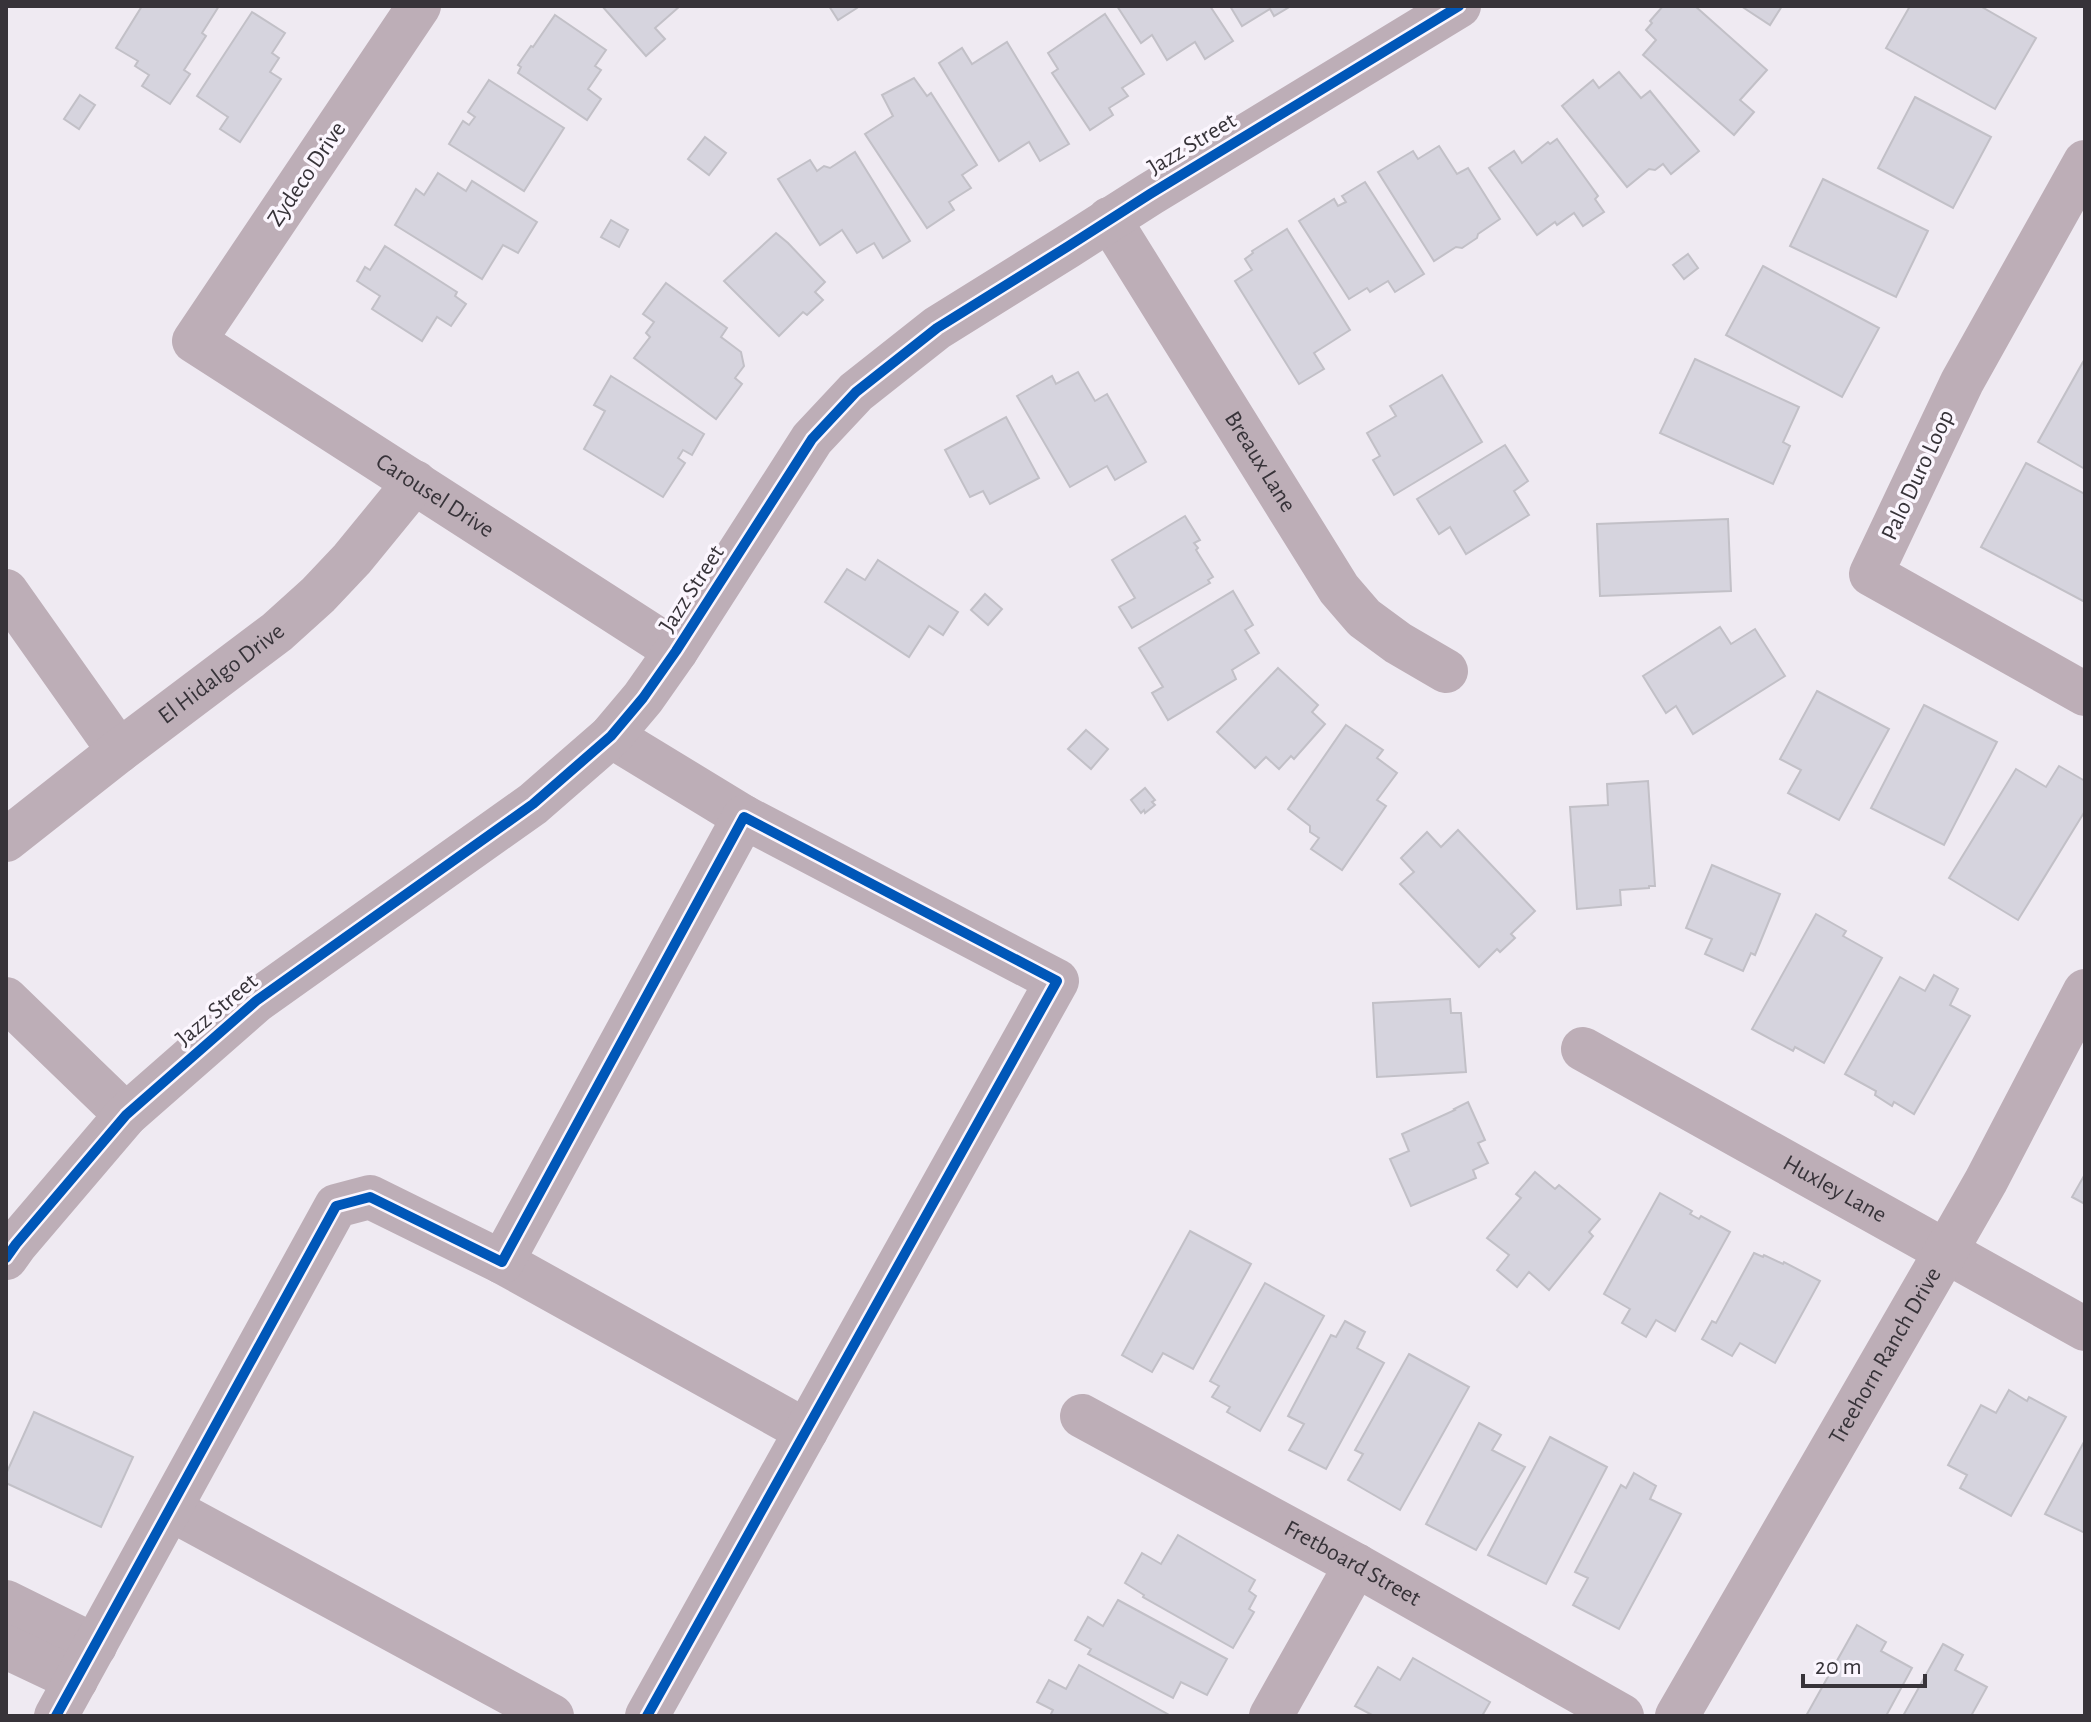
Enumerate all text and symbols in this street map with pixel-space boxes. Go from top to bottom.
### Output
street label: Jazz Street [1144,108,1241,180]
street label: Zydeco Drive [263,117,351,231]
street label: Palo Duro Loop [1877,406,1959,544]
street label: Breaux Lane [1220,407,1300,516]
street label: Carousel Drive [372,449,498,543]
street label: Jazz Street [655,541,729,637]
street label: El Hidalgo Drive [154,619,289,729]
street label: Jazz Street [172,969,263,1051]
street label: Huxley Lane [1779,1151,1890,1228]
street label: Treehorn Ranch Drive [1825,1263,1946,1449]
street label: Fretboard Street [1280,1516,1425,1611]
scale bar [1803,1638,1925,1688]
text: 20 m [1815,1655,1862,1679]

